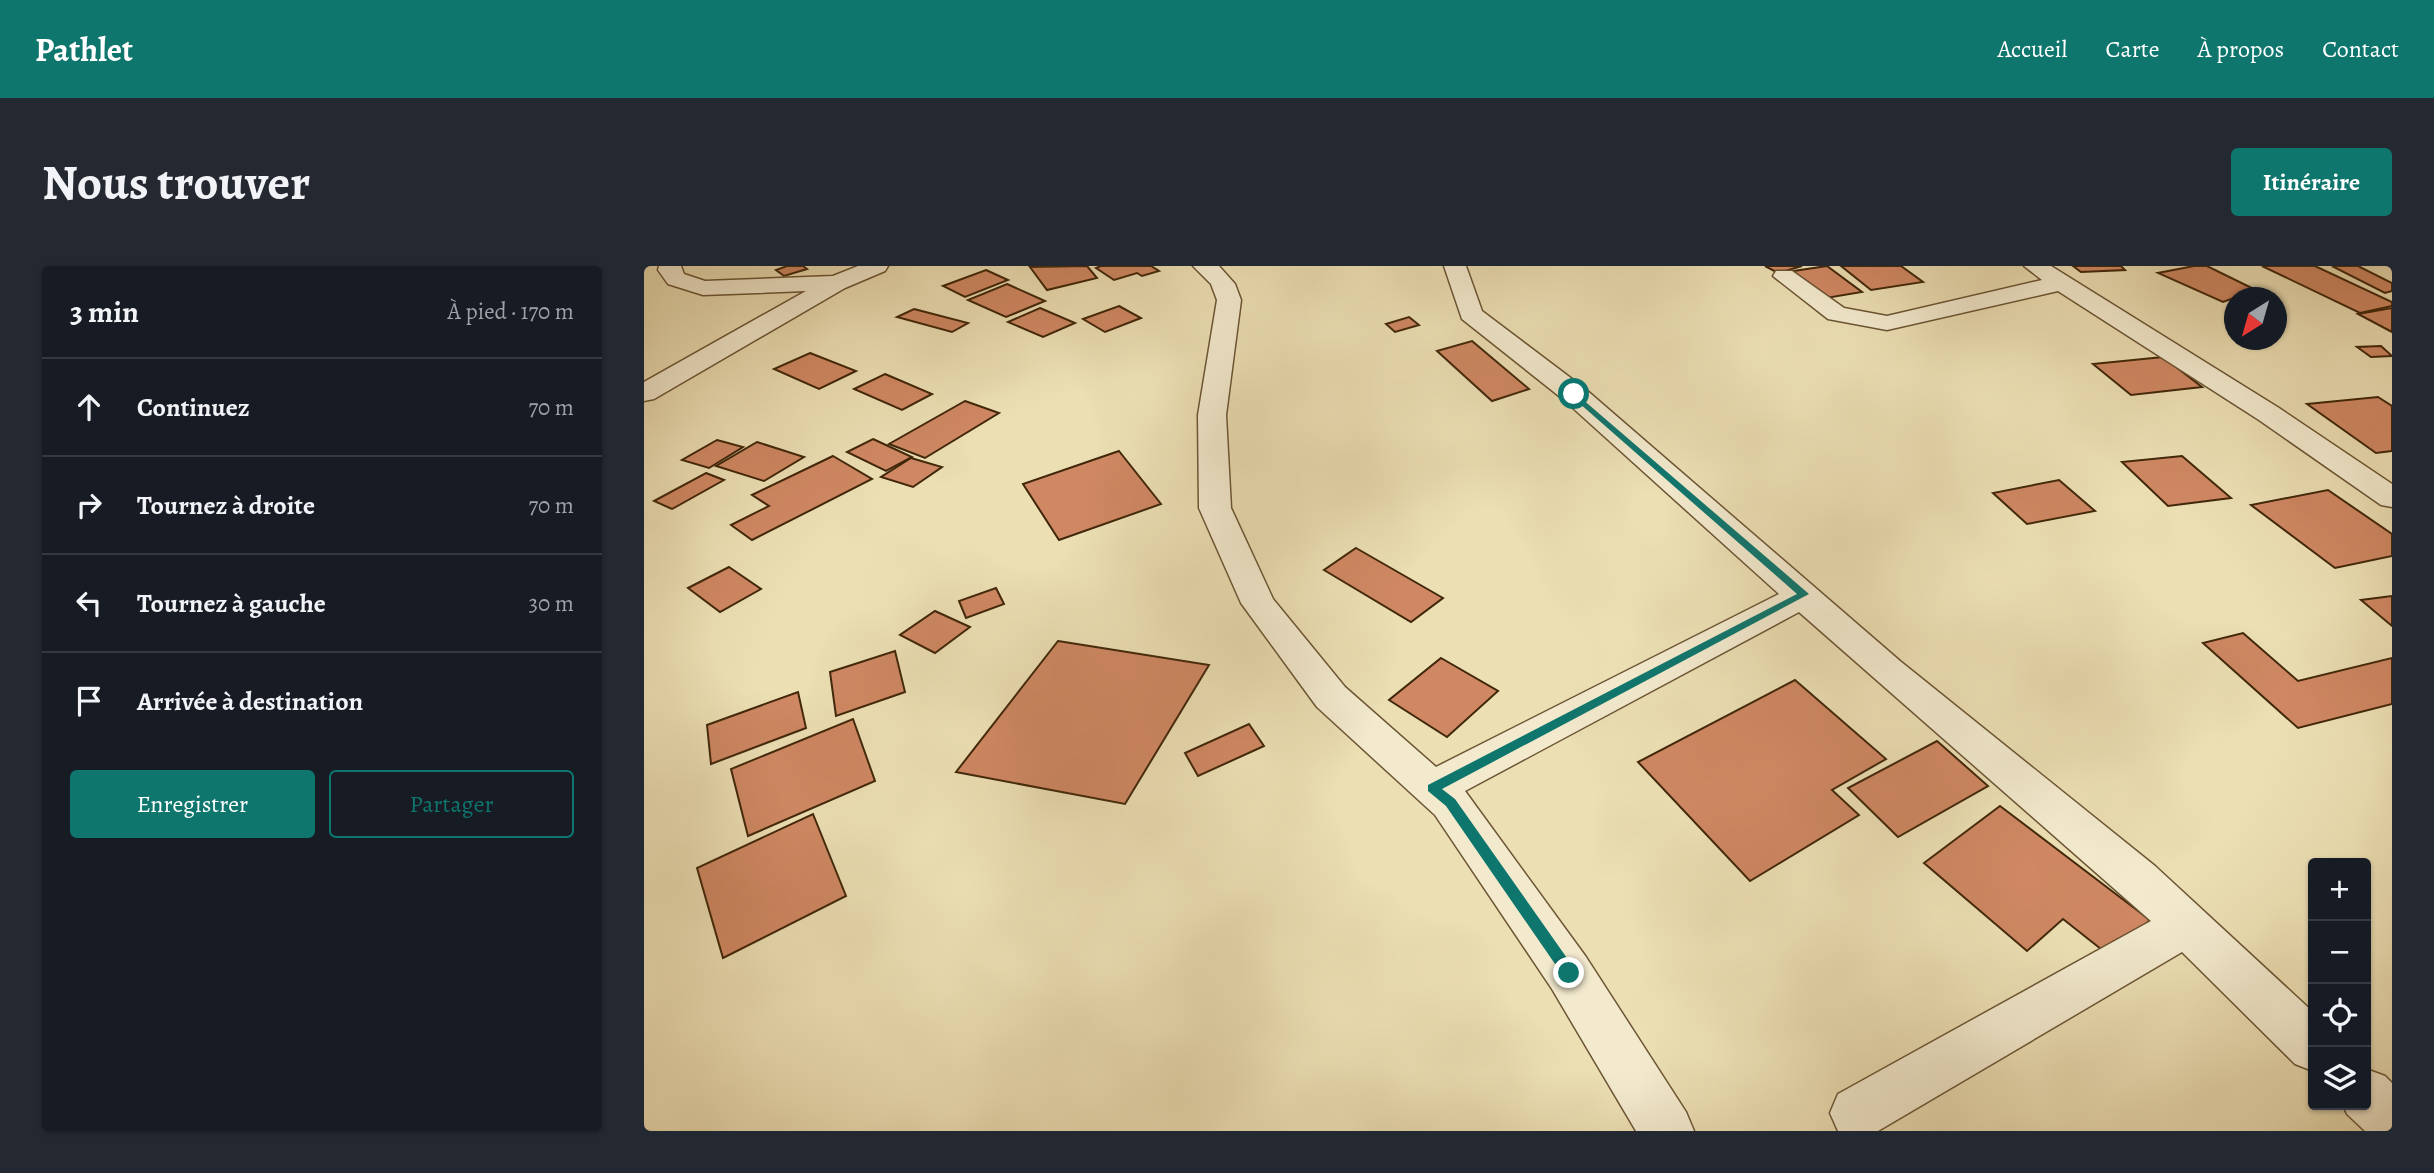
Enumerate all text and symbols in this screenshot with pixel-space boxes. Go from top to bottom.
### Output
text: Pathlet [35,27,133,72]
text: Accueil [1997,33,2067,65]
text: Carte [2105,33,2160,65]
text: À propos [2198,33,2284,65]
text: Contact [2322,33,2399,65]
button: Itinéraire [2231,148,2392,216]
text: Nous trouver [42,149,310,216]
north arrow [2224,287,2287,350]
text: 3 min [70,292,139,332]
text: À pied · 170 m [448,296,574,327]
route start [1558,378,1589,409]
icon: ahead [70,388,108,426]
text: Continuez [137,390,250,425]
text: 70 m [528,392,574,423]
icon: right [70,486,108,524]
text: Tournez à droite [137,488,315,523]
text: 70 m [528,490,574,521]
icon: left [70,584,108,622]
text: Tournez à gauche [137,586,326,621]
text: 30 m [528,588,574,619]
icon: arrive [70,682,108,720]
text: Arrivée à destination [137,684,363,719]
button: Enregistrer [70,770,315,838]
button: Partager [329,770,574,838]
map controls [2308,858,2371,1110]
button: + [2308,858,2371,921]
button: − [2308,921,2371,984]
route end [1553,957,1584,988]
button: locate [2308,984,2371,1047]
button: layers [2308,1047,2371,1110]

